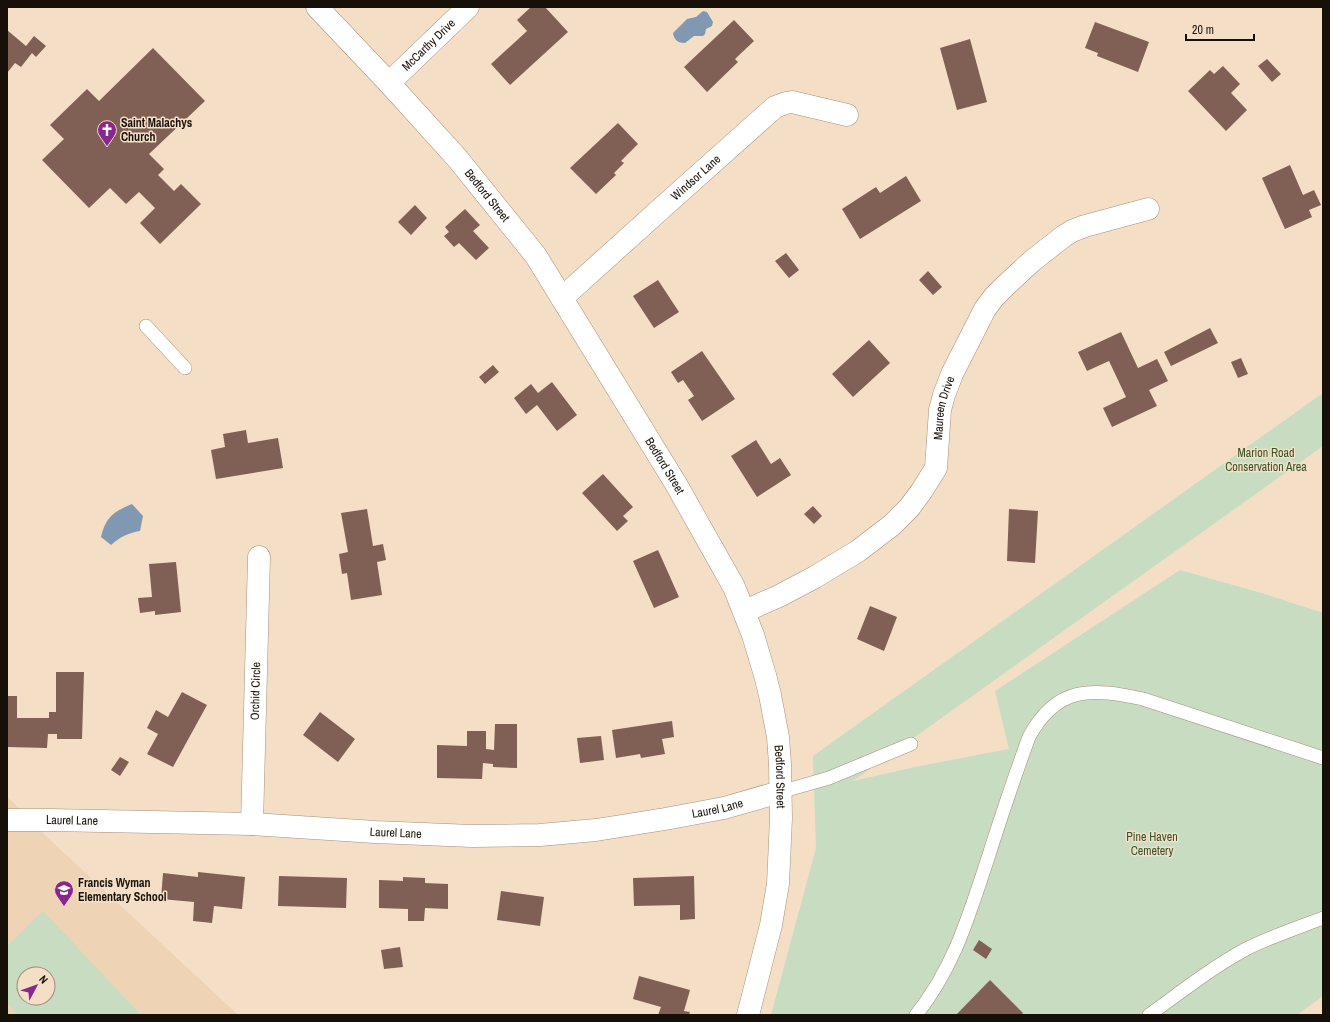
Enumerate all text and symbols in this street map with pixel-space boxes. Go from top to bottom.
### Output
street label: McCarthy Drive [398,15,459,74]
scale bar [1186,16,1254,42]
text: 20 m [1192,22,1214,38]
place label: Saint Malachys Church [121,115,193,145]
church icon: Saint Malachys Church [96,119,118,147]
street label: Windsor Lane [668,151,724,204]
street label: Bedford Street [461,166,514,225]
street label: Maureen Drive [930,374,958,440]
street label: Bedford Street [641,435,688,497]
park label: Marion Road Conservation Area [1225,445,1307,475]
street label: Orchid Circle [247,662,264,720]
street label: Bedford Street [771,744,789,809]
street label: Laurel Lane [691,795,745,822]
street label: Laurel Lane [46,812,98,829]
street label: Laurel Lane [369,824,422,842]
park label: Pine Haven Cemetery [1126,829,1178,859]
place label: Francis Wyman Elementary School [78,875,167,905]
school or university icon: Francis Wyman Elementary School [53,879,75,907]
north arrow [16,966,56,1006]
text: N [36,972,51,986]

